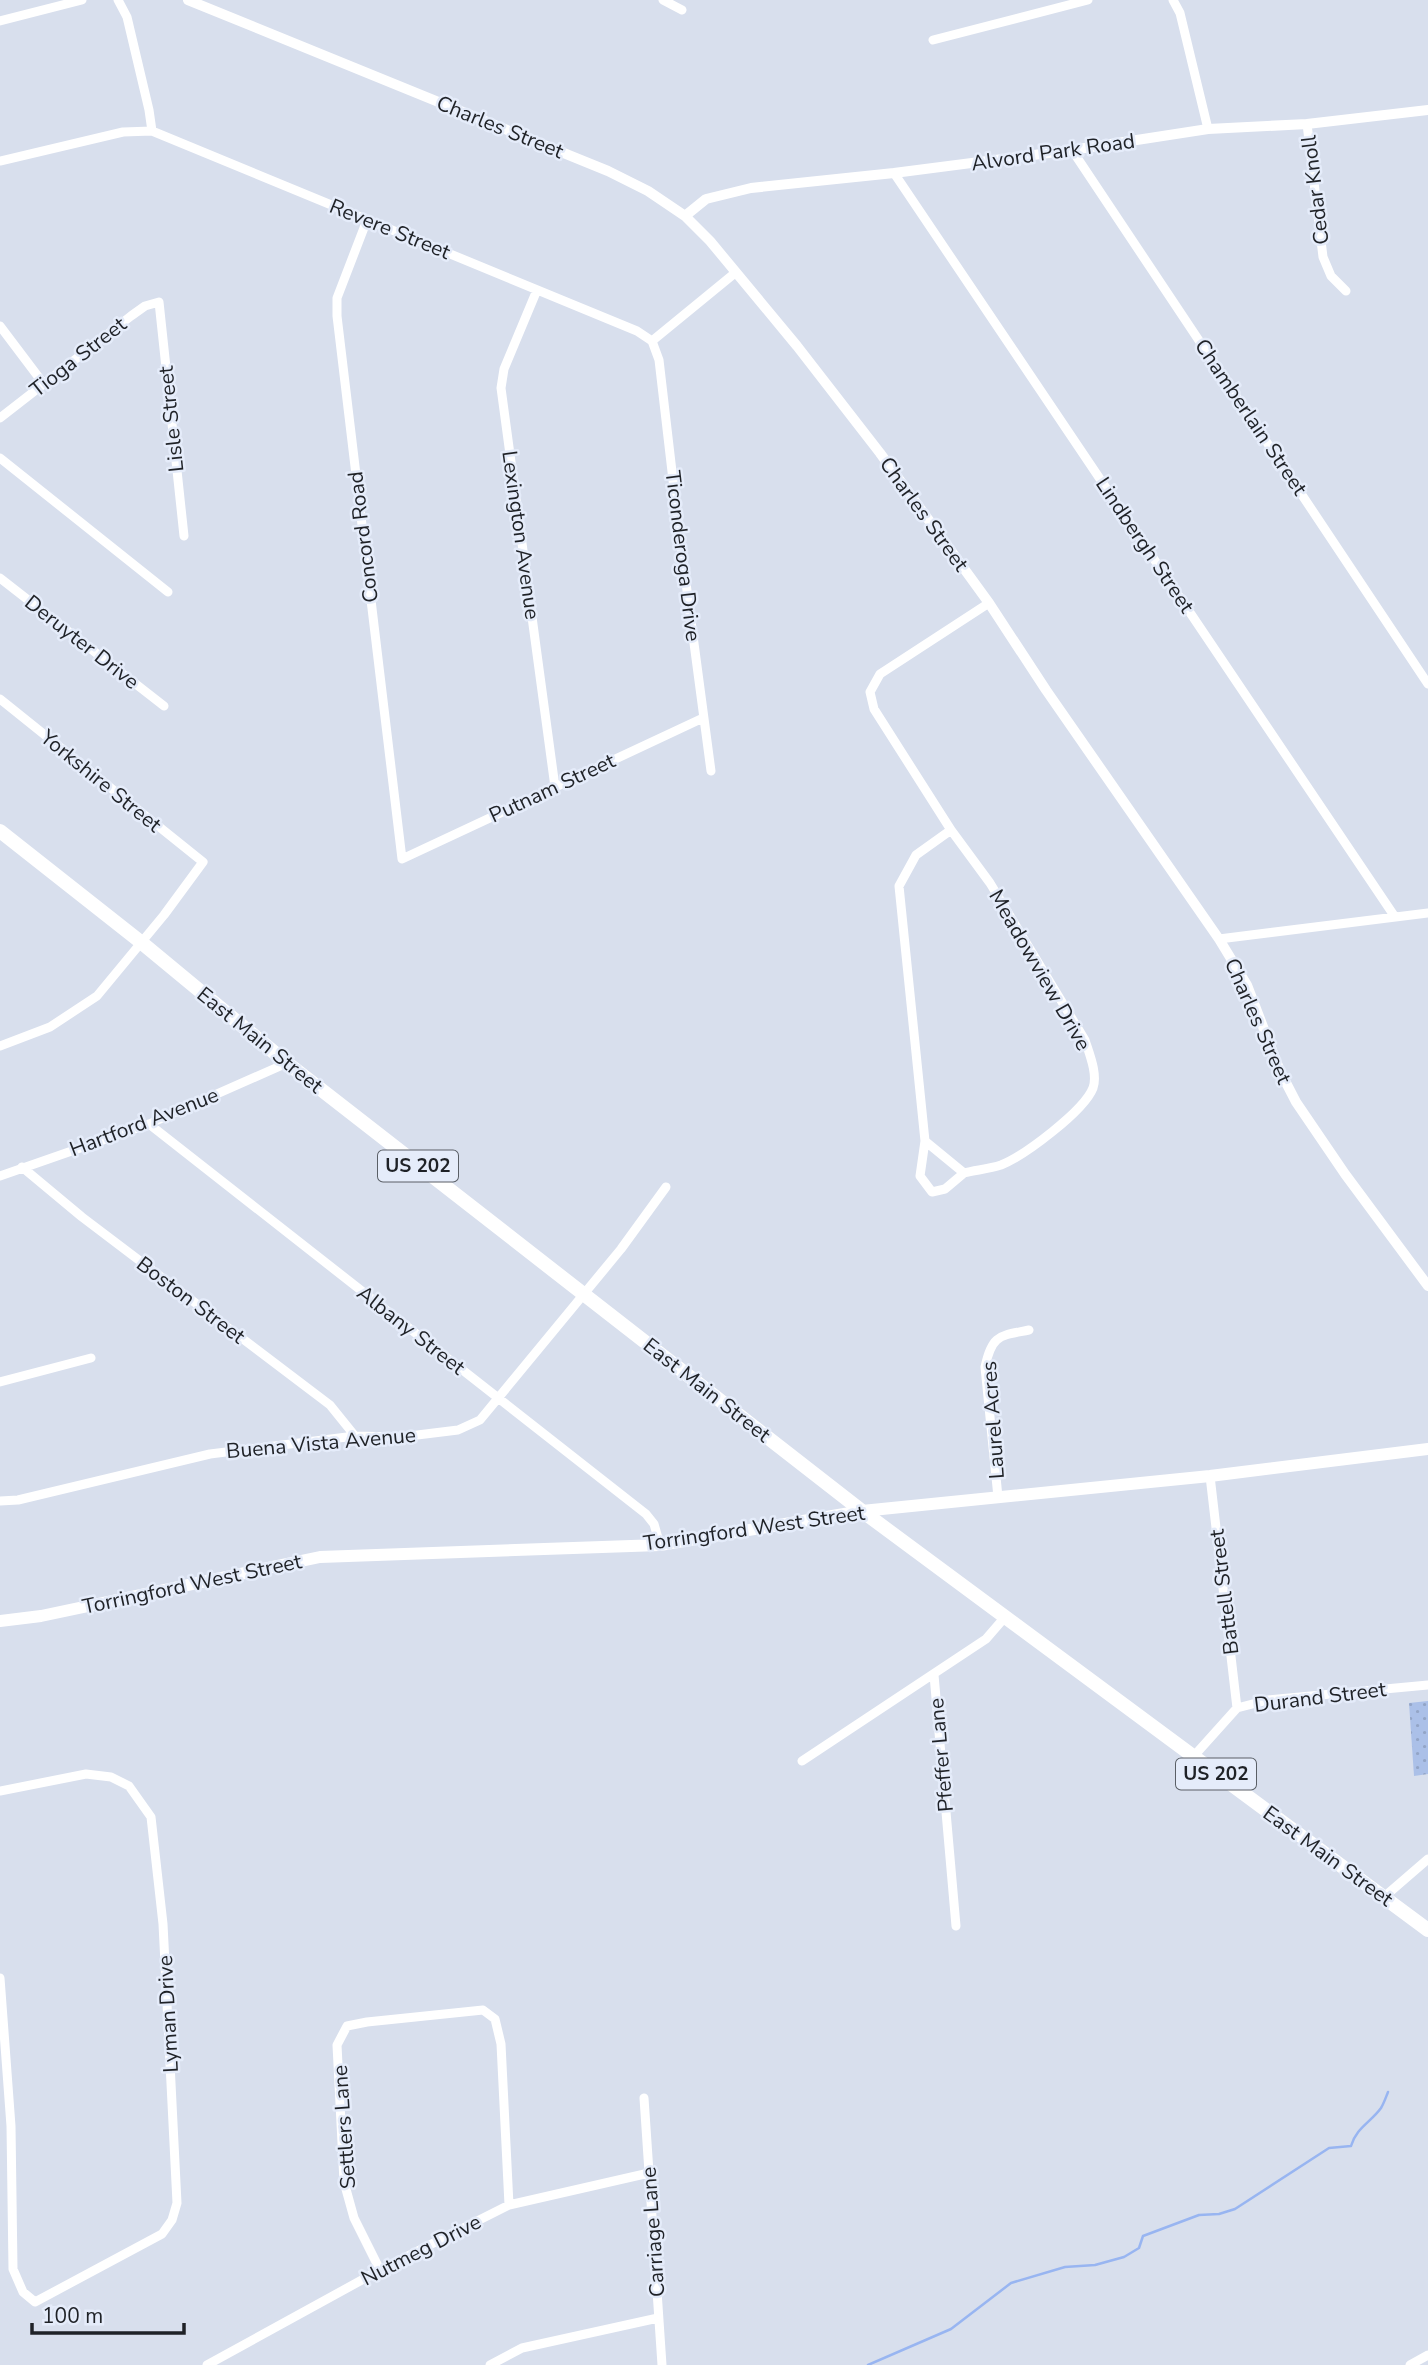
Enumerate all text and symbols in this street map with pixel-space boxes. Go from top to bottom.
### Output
street label: Charles Street [432,89,568,165]
street label: Alvord Park Road [969,127,1137,177]
street label: Cedar Knoll [1294,133,1336,246]
street label: Revere Street [325,192,455,266]
street label: Tioga Street [24,310,133,404]
street label: Chamberlain Street [1188,333,1314,501]
street label: Lisle Street [151,364,190,473]
street label: Lexington Avenue [495,449,547,621]
street label: Charles Street [873,451,975,577]
street label: Ticonderoga Drive [659,469,707,643]
street label: Concord Road [341,470,385,604]
street label: Lindbergh Street [1089,472,1201,619]
street label: Deruyter Drive [19,588,145,696]
street label: Yorkshire Street [34,723,168,839]
street label: Putnam Street [484,746,620,829]
street label: Meadowview Drive [982,884,1098,1056]
street label: Charles Street [1218,954,1298,1089]
street label: East Main Street [191,980,329,1100]
street label: Hartford Avenue [65,1081,223,1163]
road number: US 202 [378,1150,458,1182]
street label: Boston Street [131,1250,252,1351]
street label: Albany Street [351,1279,471,1382]
street label: East Main Street [637,1331,777,1449]
street label: Laurel Acres [975,1360,1011,1480]
street label: Buena Vista Avenue [225,1421,417,1465]
street label: Torringford West Street [641,1499,867,1557]
street label: Battell Street [1202,1527,1246,1656]
street label: Torringford West Street [80,1547,305,1621]
street label: Durand Street [1252,1675,1388,1719]
street label: Pfeffer Lane [922,1697,960,1813]
road number: US 202 [1176,1758,1256,1790]
street label: East Main Street [1257,1799,1399,1913]
street label: Lyman Drive [151,1955,185,2073]
street label: Settlers Lane [326,2064,362,2190]
street label: Carriage Lane [634,2166,672,2298]
street label: Nutmeg Drive [356,2208,486,2292]
scale bar [32,2292,184,2336]
text: 100 m [42,2302,103,2330]

